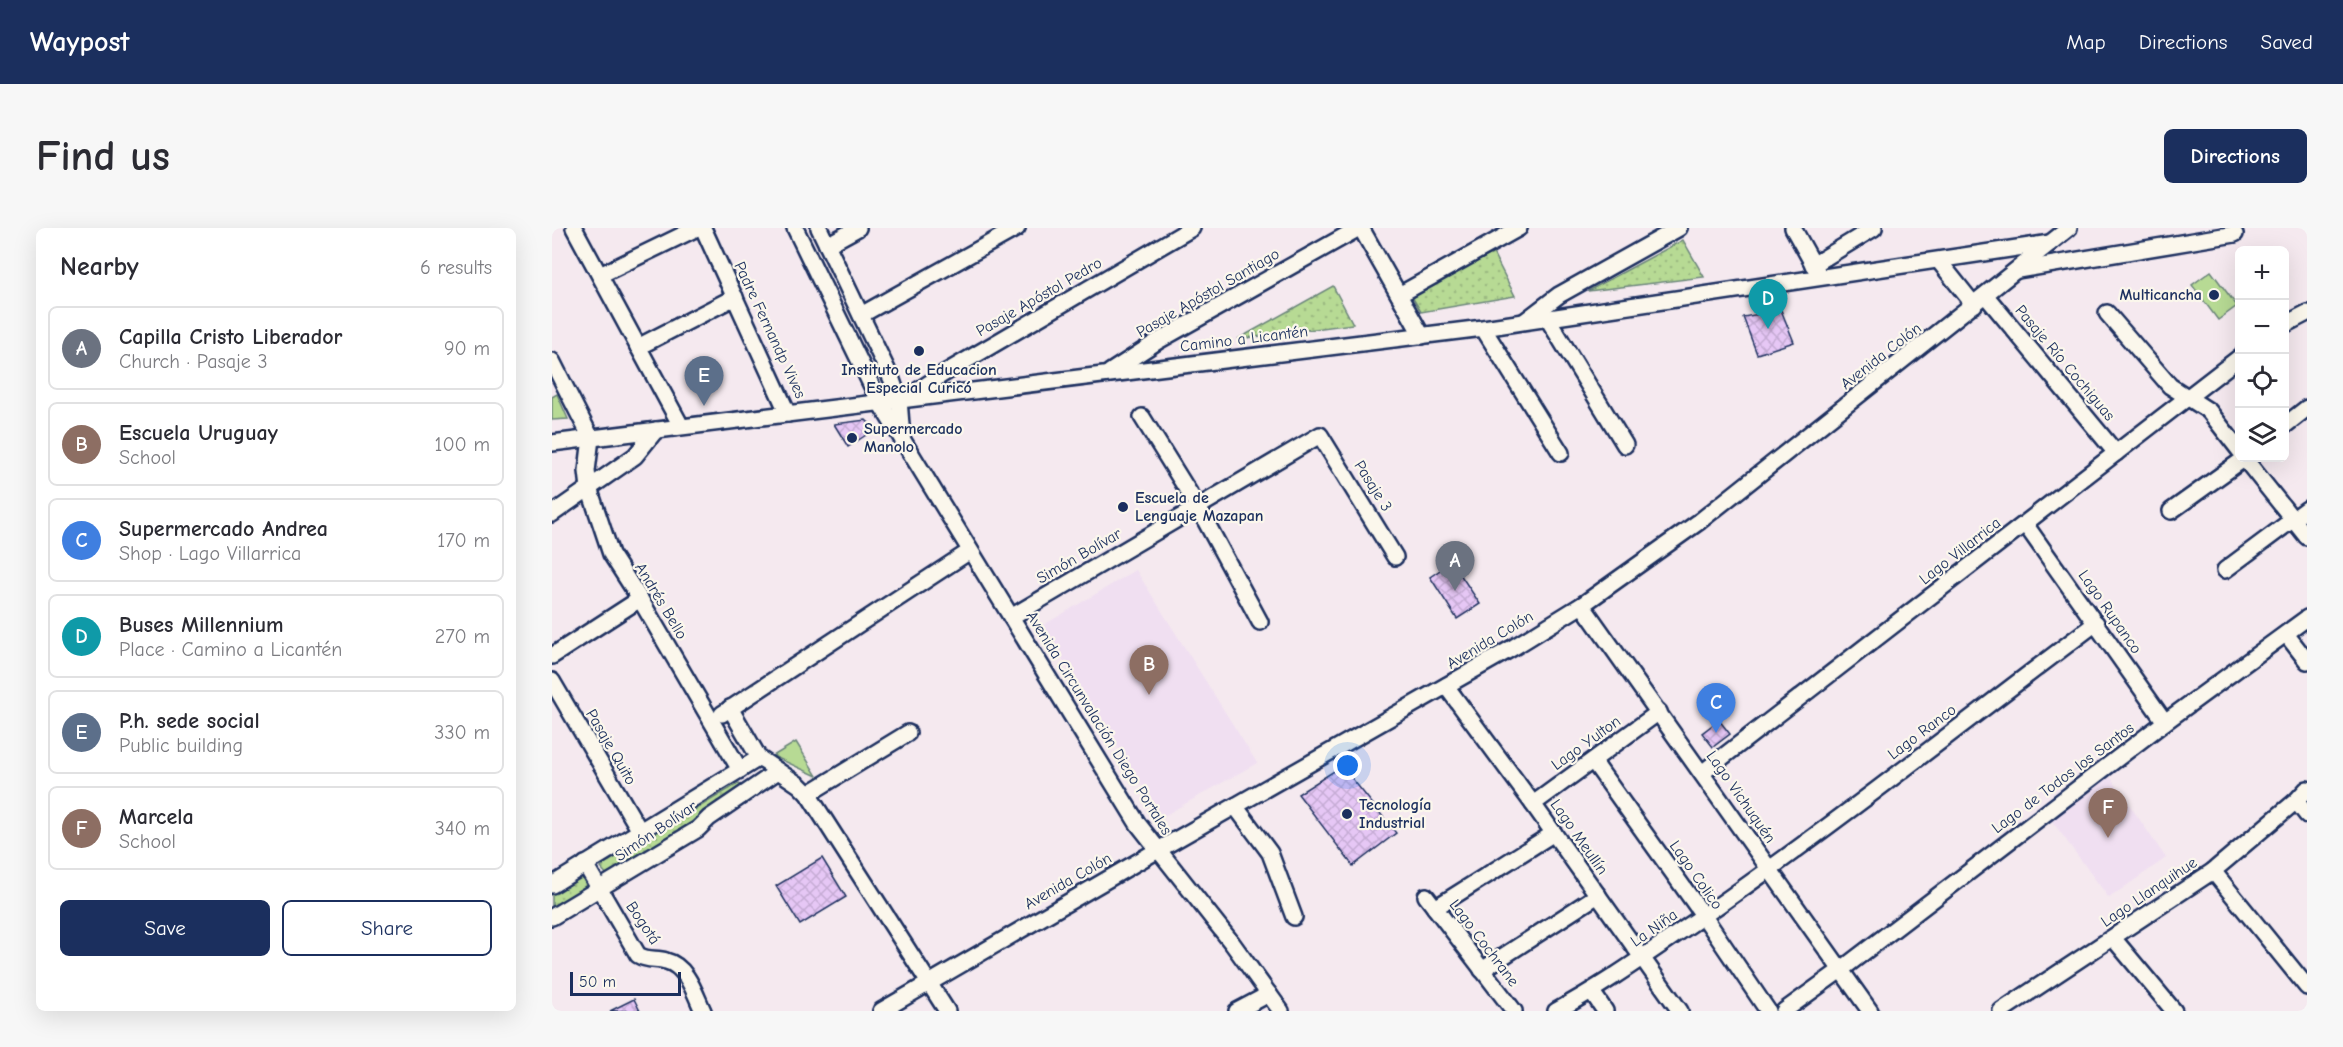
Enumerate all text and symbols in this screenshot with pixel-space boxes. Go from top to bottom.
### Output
text: Waypost [30,26,130,58]
text: Map [2066,30,2106,54]
text: Directions [2139,30,2228,54]
text: Saved [2261,30,2313,54]
button: Directions [2164,129,2307,183]
text: Find us [36,132,170,181]
street label: Pasaje Apóstol Santiago [1133,245,1283,341]
map controls [2235,246,2289,462]
button: + [2235,246,2289,300]
text: Nearby [60,252,139,282]
street label: Pasaje Apóstol Pedro [973,254,1105,340]
text: 6 results [420,256,492,279]
street label: Padre Fernandp Vives [730,259,810,401]
pin: D [1748,279,1788,329]
place label: Multicancha [2119,286,2202,304]
marker: Multicancha [2207,288,2221,302]
button: − [2235,300,2289,354]
street label: Pasaje Río Cochiguas [2011,302,2119,425]
street label: Avenida Colón [1837,319,1925,393]
street label: Camino a Licantén [1179,322,1309,356]
text: Capilla Cristo Liberador [119,324,342,350]
text: A [76,337,87,360]
text: 90 m [444,337,490,360]
marker: Instituto de Educacion Especial Curicó [912,344,926,358]
text: Church · Pasaje 3 [119,350,268,373]
button: locate [2235,354,2289,408]
pin: E [684,356,724,406]
place label: Instituto de Educacion Especial Curicó [841,361,997,397]
button: layers [2235,408,2289,462]
text: Escuela Uruguay [119,420,278,446]
place label: Supermercado Manolo [864,420,963,456]
marker: Supermercado Manolo [845,431,859,445]
text: B [75,433,88,456]
text: 100 m [435,433,490,456]
text: School [119,446,176,469]
street label: Pasaje 3 [1350,457,1396,515]
place label: Escuela de Lenguaje Mazapan [1135,489,1264,525]
marker: Escuela de Lenguaje Mazapan [1116,500,1130,514]
street label: Lago Villarrica [1916,514,2004,588]
text: Supermercado Andrea [119,516,328,542]
street label: Simón Bolívar [1033,524,1125,588]
text: C [75,529,88,552]
text: 170 m [437,529,490,552]
text: Shop · Lago Villarrica [119,542,301,565]
pin: A [1436,542,1474,591]
street label: Andrés Bello [631,560,691,642]
street label: Lago Rupanco [2075,567,2145,657]
street label: Avenida Colón [1444,607,1536,673]
street label: Avenida Circunvalación Diego Portales [1022,608,1176,838]
text: Buses Millennium [119,612,284,638]
text: D [75,625,88,648]
text: 270 m [435,625,490,648]
text: Place · Camino a Licantén [119,638,342,661]
pin: B [1130,646,1168,695]
pin: C [1696,684,1736,733]
street label: Lago Ranco [1884,700,1960,764]
street label: Pasaje Quito [582,706,640,788]
text: P.h. sede social [119,708,260,734]
street label: Lago Yulton [1548,712,1624,774]
street label: Lago de Todos los Santos [1988,718,2138,837]
text: E [76,721,87,744]
text: 330 m [434,721,490,744]
text: Public building [119,734,243,757]
street label: Lago Vichuquén [1703,748,1779,846]
your location [1333,751,1362,780]
pin: F [2088,788,2128,838]
place label: Tecnología Industrial [1359,796,1431,832]
street label: Lago Meullín [1547,796,1611,878]
street label: Simón Bolívar [612,797,701,865]
text: Marcela [119,804,194,830]
marker: Tecnología Industrial [1340,807,1354,821]
text: F [76,817,87,840]
text: 340 m [435,817,490,840]
text: School [119,830,176,853]
street label: Lago Colico [1666,837,1726,913]
street label: Avenida Colón [1021,849,1115,913]
street label: Lago Llanquihue [2098,853,2200,931]
street label: Lago Cochrane [1446,896,1522,990]
street label: Bogotá [622,898,664,948]
button: Save [60,900,270,956]
button: Share [282,900,492,956]
street label: La Niña [1627,906,1681,950]
scale bar [570,969,681,996]
text: 50 m [579,973,616,991]

